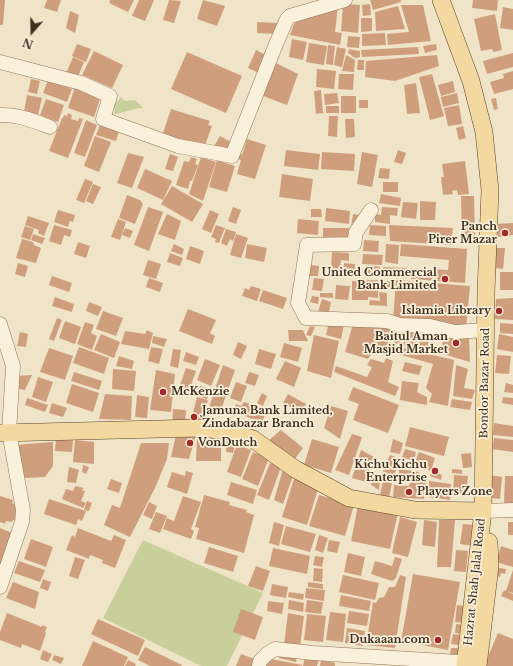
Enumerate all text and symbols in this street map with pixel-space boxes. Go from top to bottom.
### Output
north arrow [12,12,52,52]
text: N [21,35,35,52]
place label: Panch Pirer Mazar [428,220,497,246]
marker: Panch Pirer Mazar [500,228,510,238]
place label: United Commercial Bank Limited [322,266,437,292]
marker: United Commercial Bank Limited [440,274,450,284]
place label: Islamia Library [401,304,491,318]
marker: Islamia Library [494,306,504,316]
street label: Bondor Bazar Road [477,328,493,438]
place label: Baitul Aman Masjid Market [364,330,448,356]
marker: Baitul Aman Masjid Market [451,338,461,348]
place label: McKenzie [171,385,229,399]
marker: McKenzie [158,387,168,397]
place label: Jamuna Bank Limited, Zindabazar Branch [202,404,333,430]
marker: Jamuna Bank Limited, Zindabazar Branch [189,412,199,422]
place label: VonDutch [198,436,257,450]
marker: VonDutch [185,438,195,448]
place label: Kichu Kichu Enterprise [354,458,427,484]
marker: Kichu Kichu Enterprise [430,466,440,476]
place label: Players Zone [417,485,492,499]
marker: Players Zone [404,487,414,497]
street label: Hazrat Shah Jalal Road [462,518,488,646]
place label: Dukaaan.com [349,633,430,647]
marker: Dukaaan.com [433,635,443,645]

